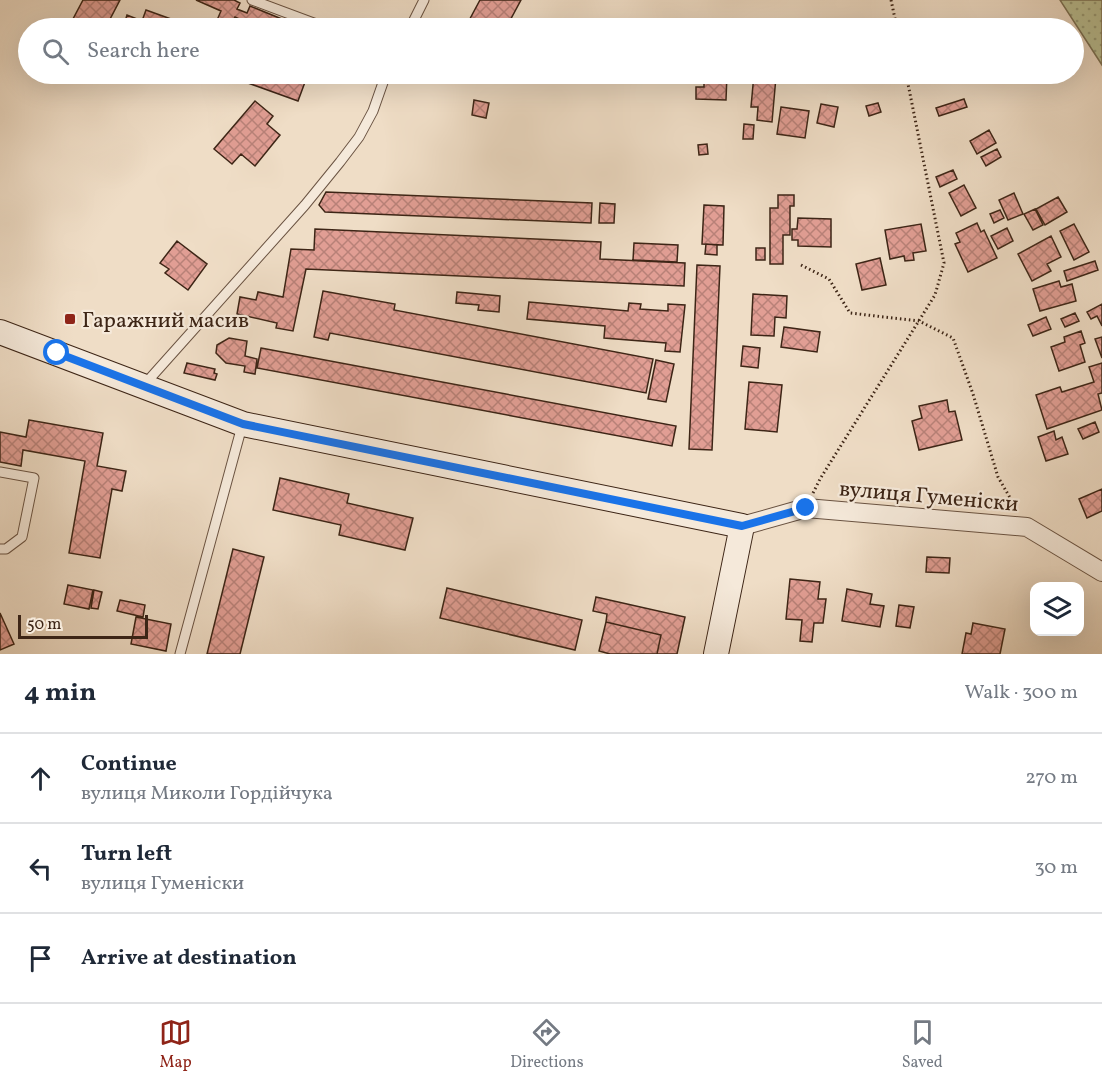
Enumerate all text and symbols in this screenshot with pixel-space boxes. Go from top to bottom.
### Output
search box [18,18,1084,84]
icon: search [39,35,72,68]
text: Search here [87,36,200,67]
place label: Гаражний масив [82,306,249,337]
marker: Гаражний масив [63,312,77,326]
route start [43,339,69,365]
street label: вулиця Гуменіски [838,474,1020,521]
route end [792,494,818,520]
map controls [1030,582,1084,636]
button: layers [1030,582,1084,636]
scale bar [18,612,148,640]
text: 50 m [27,614,61,636]
text: 4 min [24,675,96,711]
text: Walk · 300 m [965,679,1078,707]
text: Continue [81,749,177,780]
icon: ahead [24,762,57,795]
text: 270 m [1025,764,1078,792]
text: вулиця Миколи Гордійчука [81,780,333,808]
text: Turn left [81,839,172,870]
icon: left [24,852,57,885]
text: 30 m [1034,854,1078,882]
text: вулиця Гуменіски [81,870,244,898]
icon: arrive [24,942,57,975]
text: Arrive at destination [81,943,297,974]
tab: Map [159,1016,192,1074]
tab: Directions [510,1016,584,1074]
tab: Saved [902,1016,943,1074]

